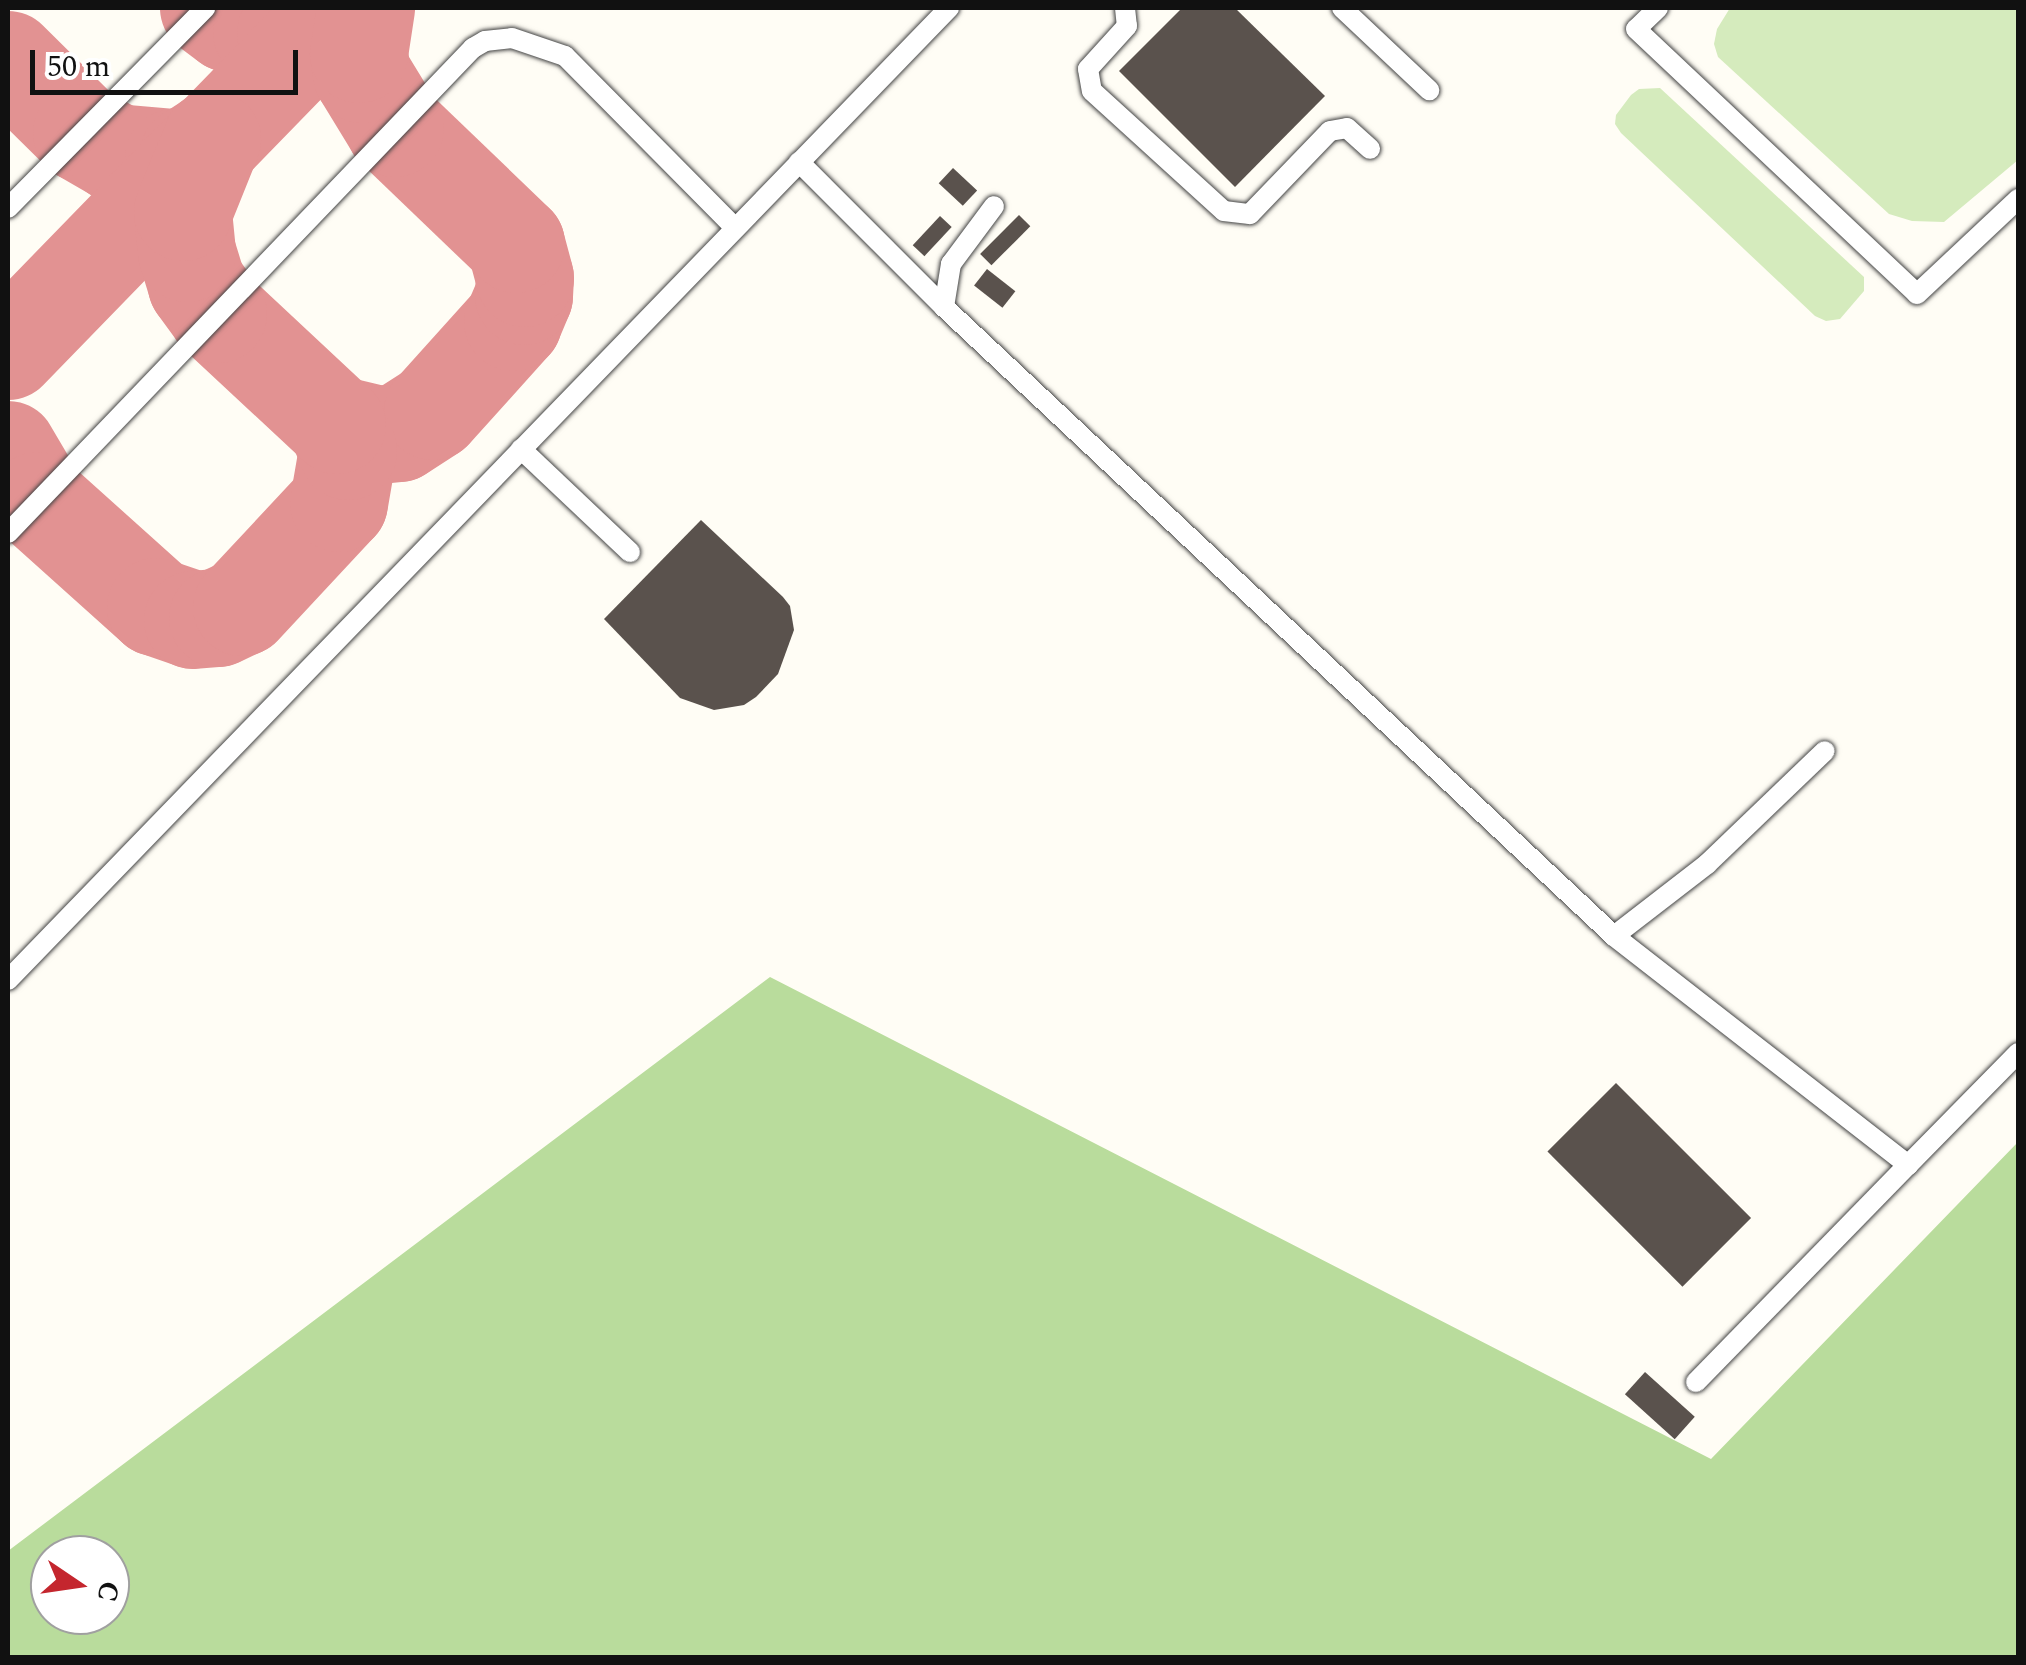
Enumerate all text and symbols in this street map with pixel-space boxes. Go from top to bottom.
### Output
scale bar [35,30,302,92]
text: 50 m [47,44,110,90]
north arrow [30,1535,130,1635]
text: С [85,1577,131,1606]

